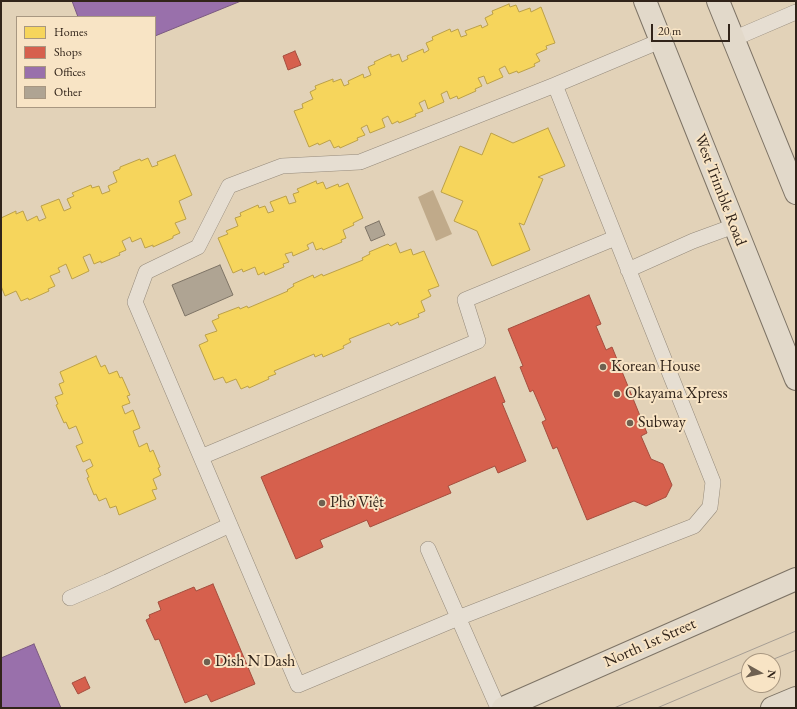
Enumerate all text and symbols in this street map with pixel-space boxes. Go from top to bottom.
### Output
legend [16,16,156,108]
scale bar [653,16,732,42]
text: 20 m [658,23,681,39]
text: Homes [54,24,88,40]
text: Shops [54,44,82,60]
text: Offices [54,64,86,80]
text: Other [54,84,82,100]
street label: West Trimble Road [690,131,750,249]
place label: Korean House [611,357,700,377]
marker: Korean House [598,362,608,372]
place label: Okayama Xpress [625,384,728,404]
marker: Okayama Xpress [612,389,622,399]
place label: Subway [638,413,686,433]
marker: Subway [625,418,635,428]
place label: Phở Việt [330,493,384,513]
marker: Phở Việt [317,498,327,508]
street label: North 1st Street [601,614,699,672]
place label: Dish N Dash [215,652,295,672]
north arrow [741,653,781,693]
marker: Dish N Dash [202,657,212,667]
text: N [764,669,779,680]

